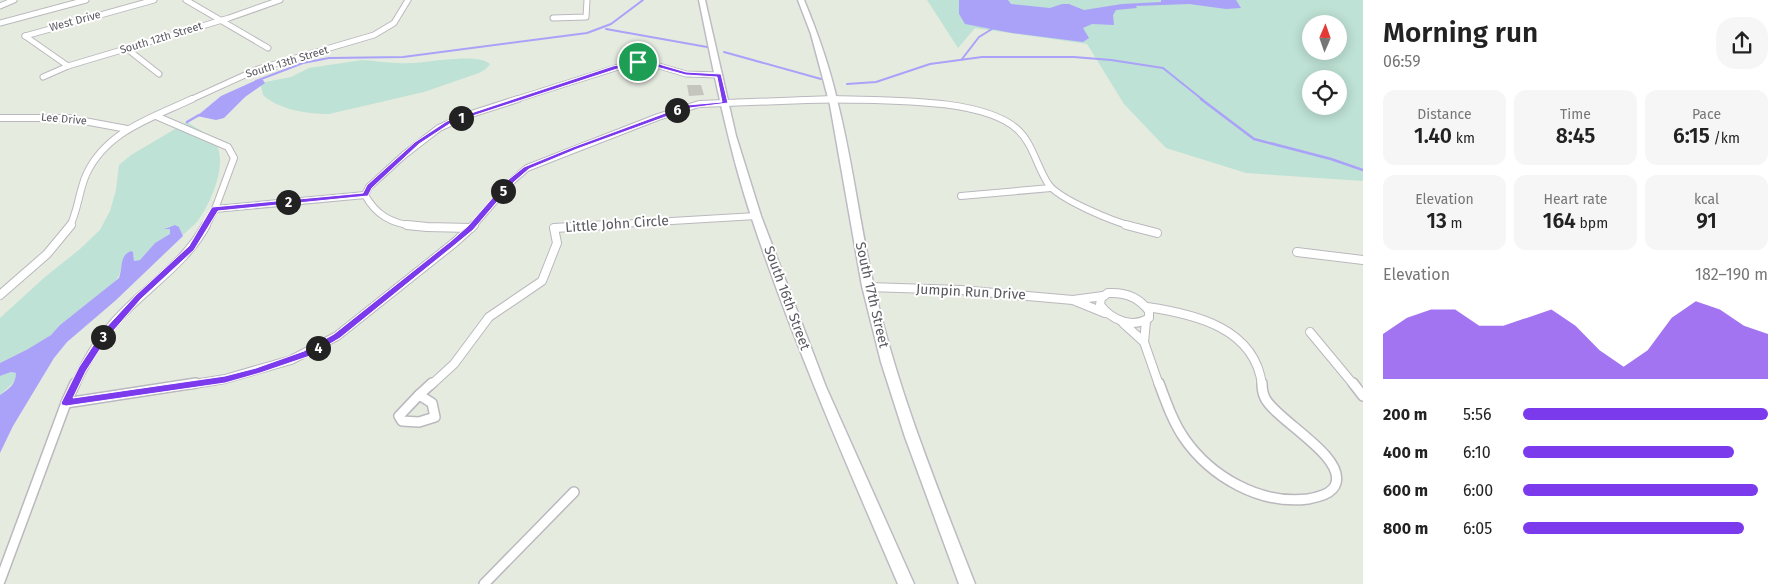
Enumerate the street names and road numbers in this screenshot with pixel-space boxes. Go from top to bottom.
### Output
street label: West Drive [48,8,102,34]
street label: South 12th Street [118,19,204,57]
street label: South 13th Street [244,43,330,81]
street label: Lee Drive [41,111,87,127]
street label: Little John Circle [565,212,669,236]
street label: South 17th Street [852,240,893,351]
street label: South 16th Street [760,244,814,353]
street label: Jumpin Run Drive [916,281,1026,303]

